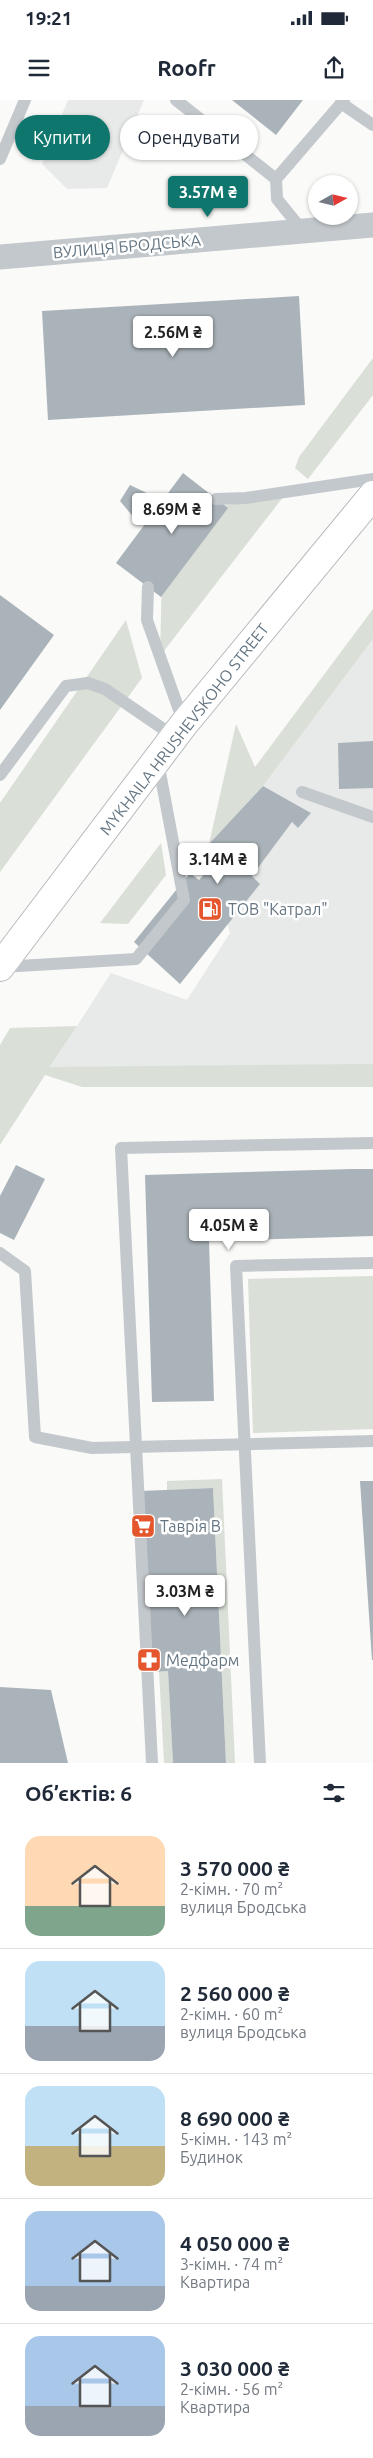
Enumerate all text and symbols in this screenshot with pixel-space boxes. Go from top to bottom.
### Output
text: 19:21 [25,7,73,29]
icon: menu [25,54,53,82]
icon: share [320,54,348,82]
text: Roofr [157,55,216,80]
chip: Купити [15,115,110,160]
chip: Орендувати [120,115,258,160]
north arrow [308,175,358,225]
map controls [308,175,358,225]
pin: 3.57M ₴ [162,176,254,218]
text: 3.57M ₴ [179,183,237,201]
street label: ВУЛИЦЯ БРОДСЬКА [52,231,202,261]
pin: 2.56M ₴ [127,316,219,358]
text: 2.56M ₴ [144,323,202,341]
pin: 8.69M ₴ [126,492,218,535]
text: 8.69M ₴ [143,500,201,518]
street label: MYKHAILA HRUSHEVSKOHO STREET [96,620,272,838]
pin: 3.14M ₴ [172,842,264,885]
text: 3.14M ₴ [189,850,247,868]
fuel station icon: ТОВ "Катрал" [197,896,223,922]
place label: ТОВ "Катрал" [228,900,328,918]
pin: 4.05M ₴ [183,1208,275,1251]
text: 4.05M ₴ [200,1216,258,1234]
supermarket icon: Таврія В [130,1513,156,1539]
place label: Таврія В [160,1517,221,1535]
pin: 3.03M ₴ [139,1574,231,1617]
text: 3.03M ₴ [156,1582,214,1600]
pharmacy icon: Медфарм [136,1647,162,1673]
place label: Медфарм [166,1651,239,1669]
icon: filters [320,1779,348,1807]
text: Об’єктів: 6 [25,1781,132,1805]
icon: home [65,1856,125,1916]
text: 3 570 000 ₴ [180,1856,290,1880]
text: 2-кімн. · 70 m² [180,1880,283,1898]
text: вулиця Бродська [180,1898,307,1916]
icon: home [65,1981,125,2041]
text: 2 560 000 ₴ [180,1981,290,2005]
text: 2-кімн. · 60 m² [180,2005,283,2023]
text: вулиця Бродська [180,2023,307,2041]
icon: home [65,2106,125,2166]
text: 8 690 000 ₴ [180,2106,290,2130]
text: 5-кімн. · 143 m² [180,2130,292,2148]
text: Будинок [180,2148,243,2166]
icon: home [65,2231,125,2291]
text: 4 050 000 ₴ [180,2231,290,2255]
text: 3-кімн. · 74 m² [180,2255,283,2273]
text: Квартира [180,2273,250,2291]
icon: home [65,2356,125,2416]
text: 3 030 000 ₴ [180,2356,290,2380]
text: 2-кімн. · 56 m² [180,2380,283,2398]
text: Квартира [180,2398,250,2416]

